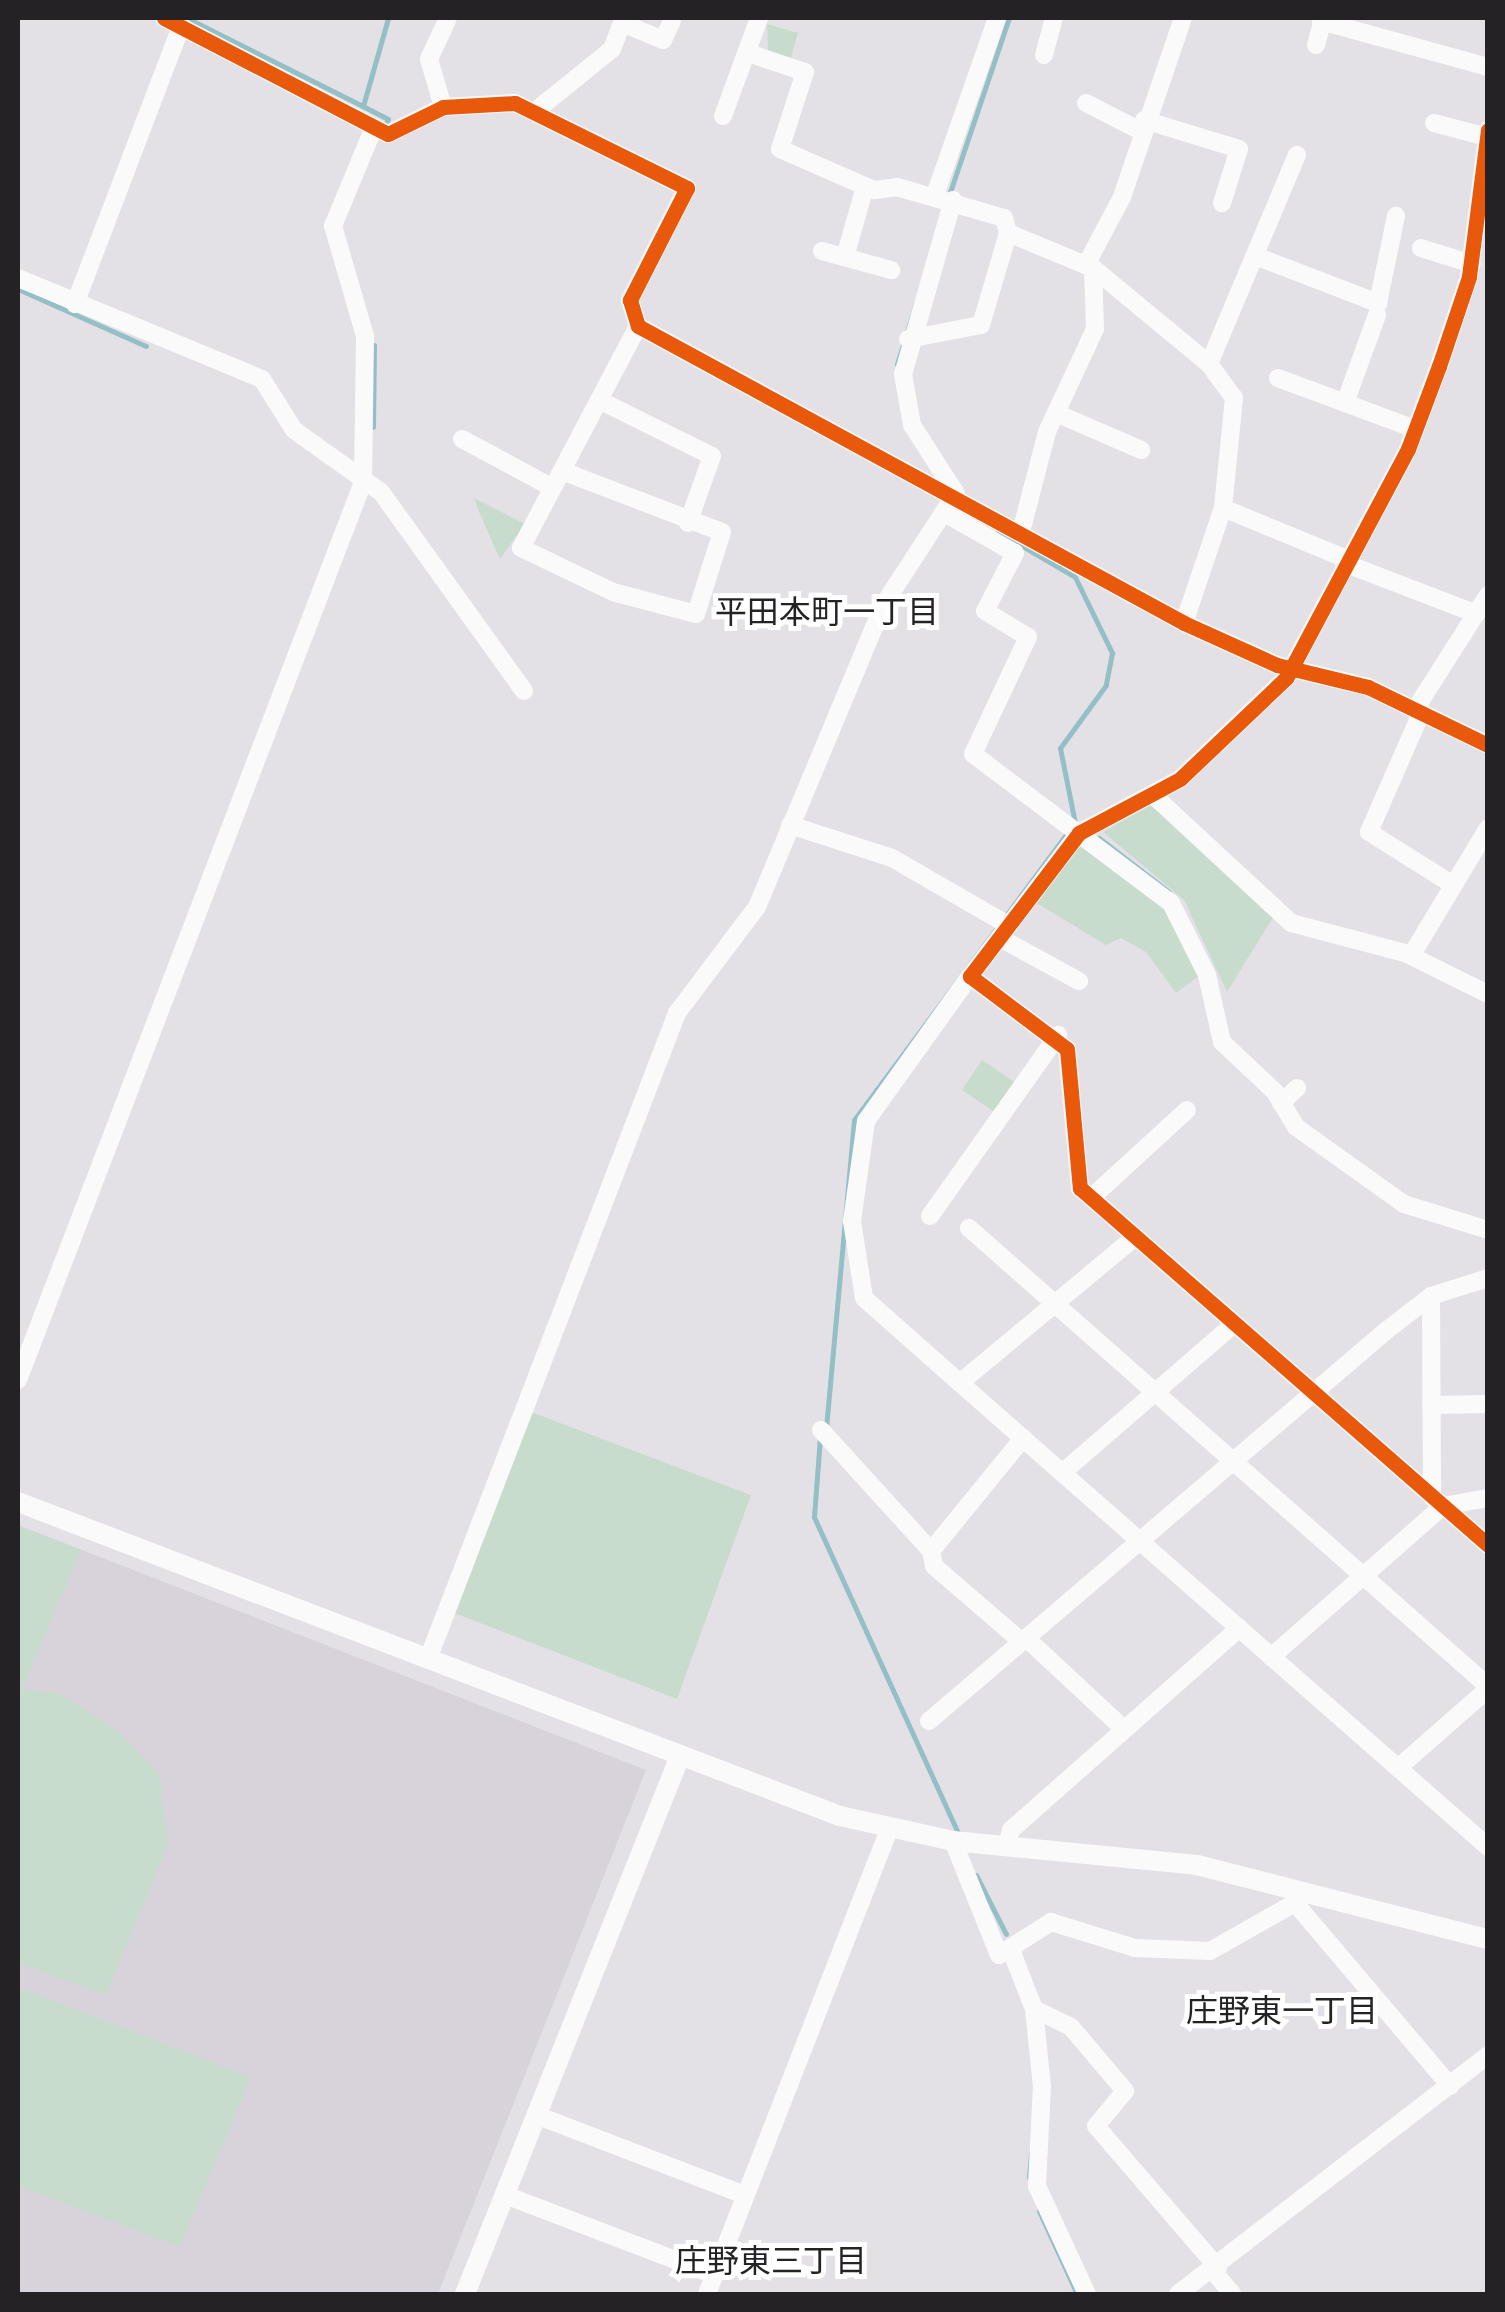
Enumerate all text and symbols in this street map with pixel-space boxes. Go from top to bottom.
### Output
district label: 平田本町一丁目 [715,593,939,631]
district label: 庄野東一丁目 [1186,1992,1378,2030]
district label: 庄野東三丁目 [675,2242,867,2280]

